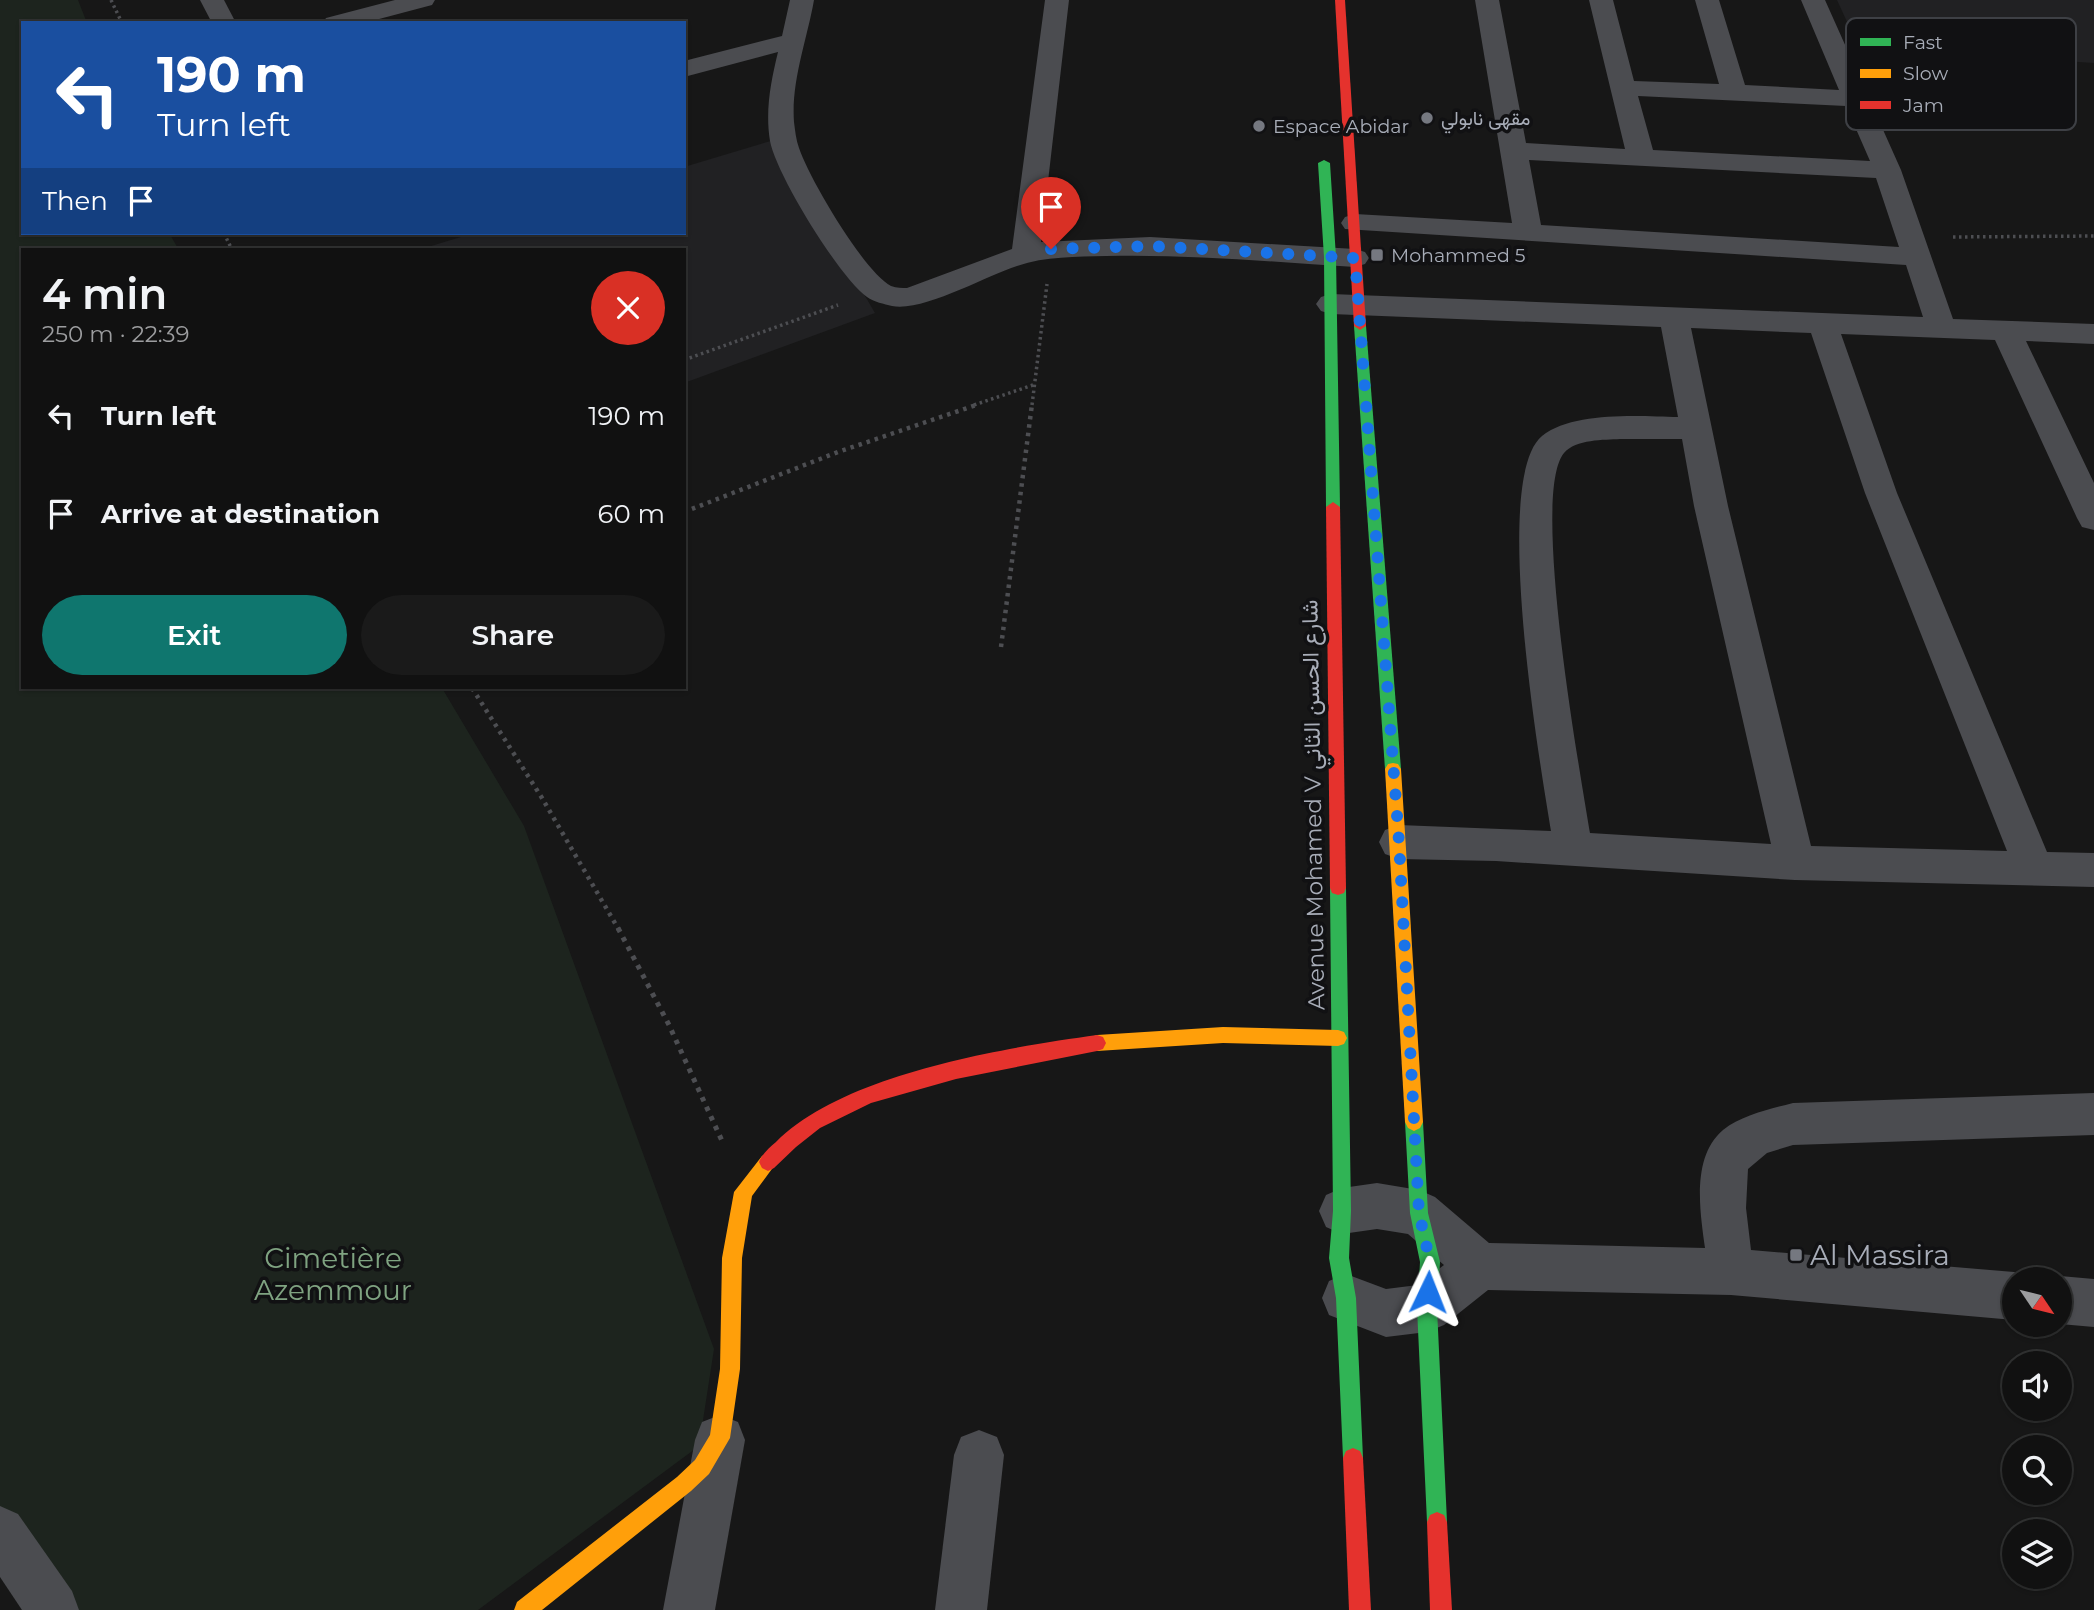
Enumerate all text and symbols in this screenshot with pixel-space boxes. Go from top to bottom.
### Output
legend [1846,18,2076,130]
text: Fast [1903,31,1943,54]
text: 190 m [157,45,306,104]
icon: left [42,49,133,140]
text: Slow [1903,62,1948,85]
text: Jam [1902,94,1944,117]
text: Turn left [157,105,291,144]
place label: مقهى نابولي [1441,107,1530,134]
marker: مقهى نابولي [1419,110,1435,126]
place label: Espace Abidar [1273,115,1409,138]
marker: Espace Abidar [1251,118,1267,134]
pin [1021,177,1081,249]
icon: arrive [122,182,160,220]
text: Then [42,185,108,217]
icon: arrive [1032,188,1070,226]
place label: Mohammed 5 [1391,244,1526,267]
marker: Mohammed 5 [1369,247,1385,263]
text: 4 min [42,268,167,320]
button: close [591,271,665,345]
text: 250 m · 22:39 [42,320,190,348]
icon: left [42,397,80,435]
text: Turn left [101,400,217,432]
text: 190 m [588,400,665,432]
icon: arrive [42,495,80,533]
text: Arrive at destination [101,498,380,530]
text: 60 m [598,498,665,530]
button: Exit [42,595,347,675]
button: Share [361,595,665,675]
street label: Avenue Mohamed V شارع الحسن الثاني [1295,599,1336,1010]
place label: Al Massira [1810,1238,1950,1272]
park label: Cimetière Azemmour [254,1241,412,1307]
marker: Al Massira [1788,1247,1804,1263]
position arrow [1391,1255,1465,1329]
north arrow [2002,1267,2072,1337]
map controls [2002,1267,2072,1589]
button: sound [2002,1351,2072,1421]
button: search [2002,1435,2072,1505]
button: layers [2002,1519,2072,1589]

